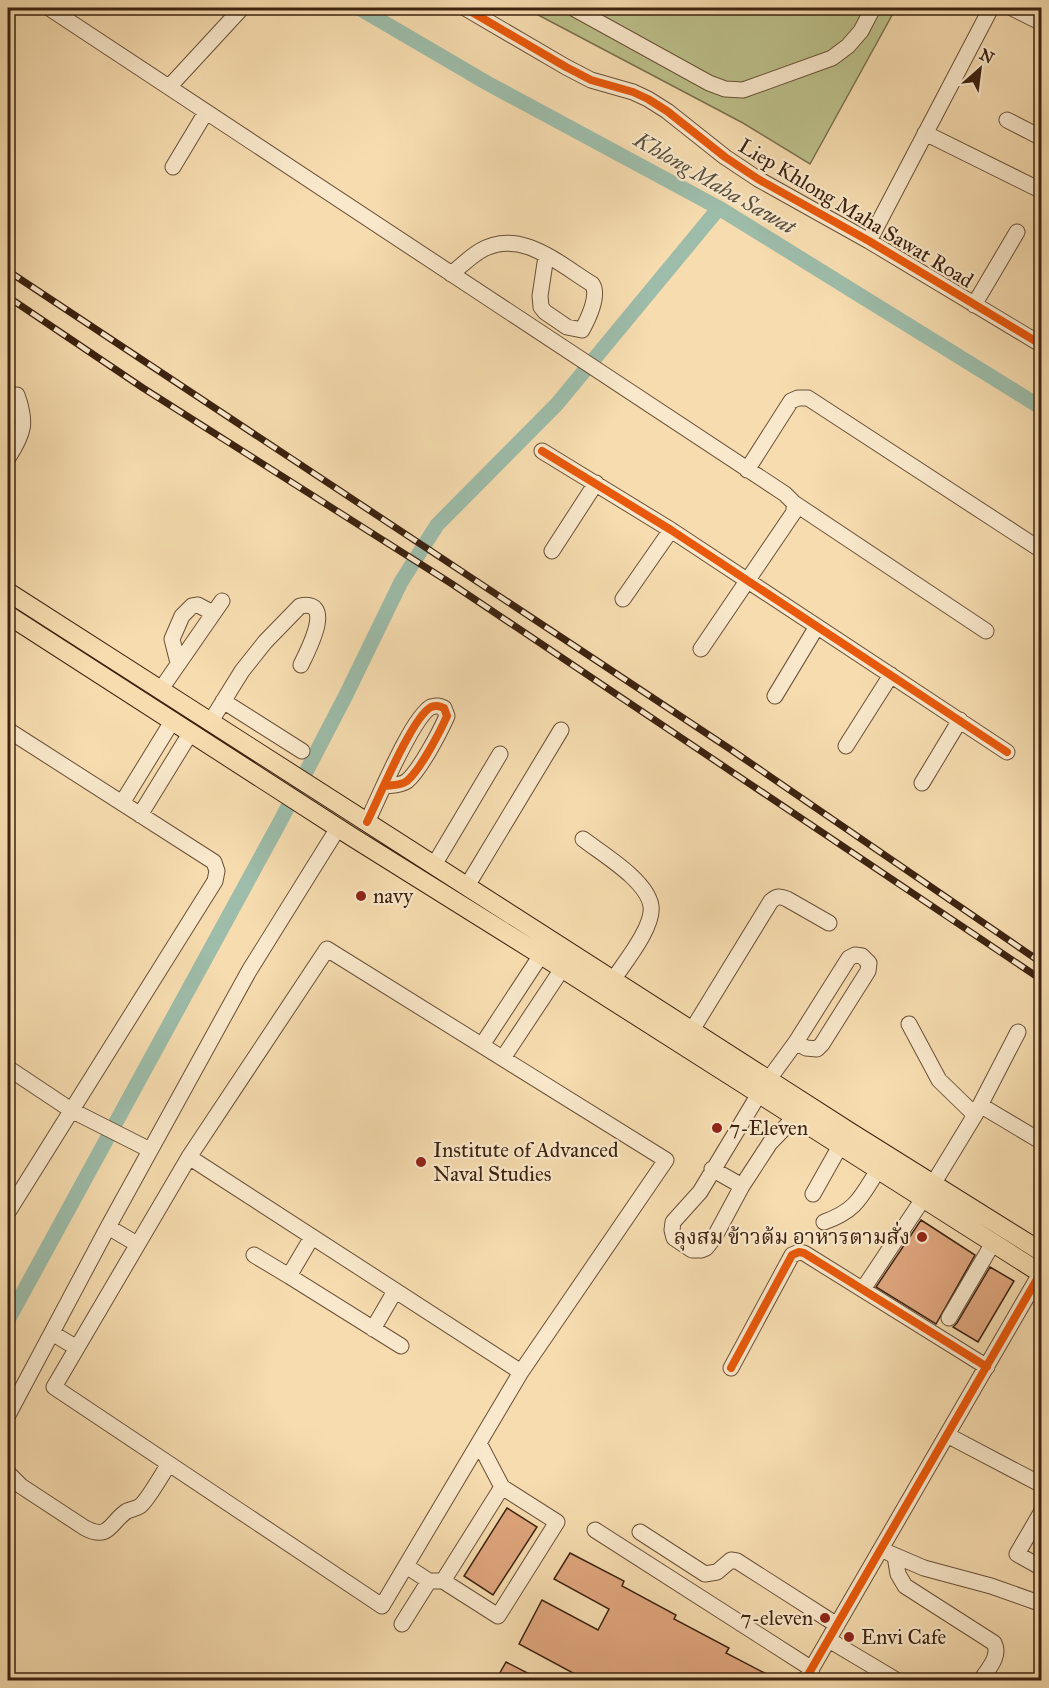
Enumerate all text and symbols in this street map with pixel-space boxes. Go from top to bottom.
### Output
north arrow [950,39,1010,99]
text: N [976,45,998,68]
water label: Khlong Maha Sawat [629,125,801,241]
street label: Liep Khlong Maha Sawat Road [734,133,978,294]
place label: navy [373,883,414,909]
marker: navy [354,889,368,903]
place label: 7-Eleven [729,1115,808,1141]
marker: 7-Eleven [710,1121,724,1135]
place label: Institute of Advanced Naval Studies [433,1137,619,1187]
marker: Institute of Advanced Naval Studies [414,1155,428,1169]
place label: ลุงสม ข้าวต้ม อาหารตามสั่ง [674,1221,910,1251]
marker: ลุงสม ข้าวต้ม อาหารตามสั่ง [915,1230,929,1244]
place label: 7-eleven [740,1605,813,1631]
marker: 7-eleven [818,1611,832,1625]
place label: Envi Cafe [861,1624,947,1650]
marker: Envi Cafe [842,1630,856,1644]

